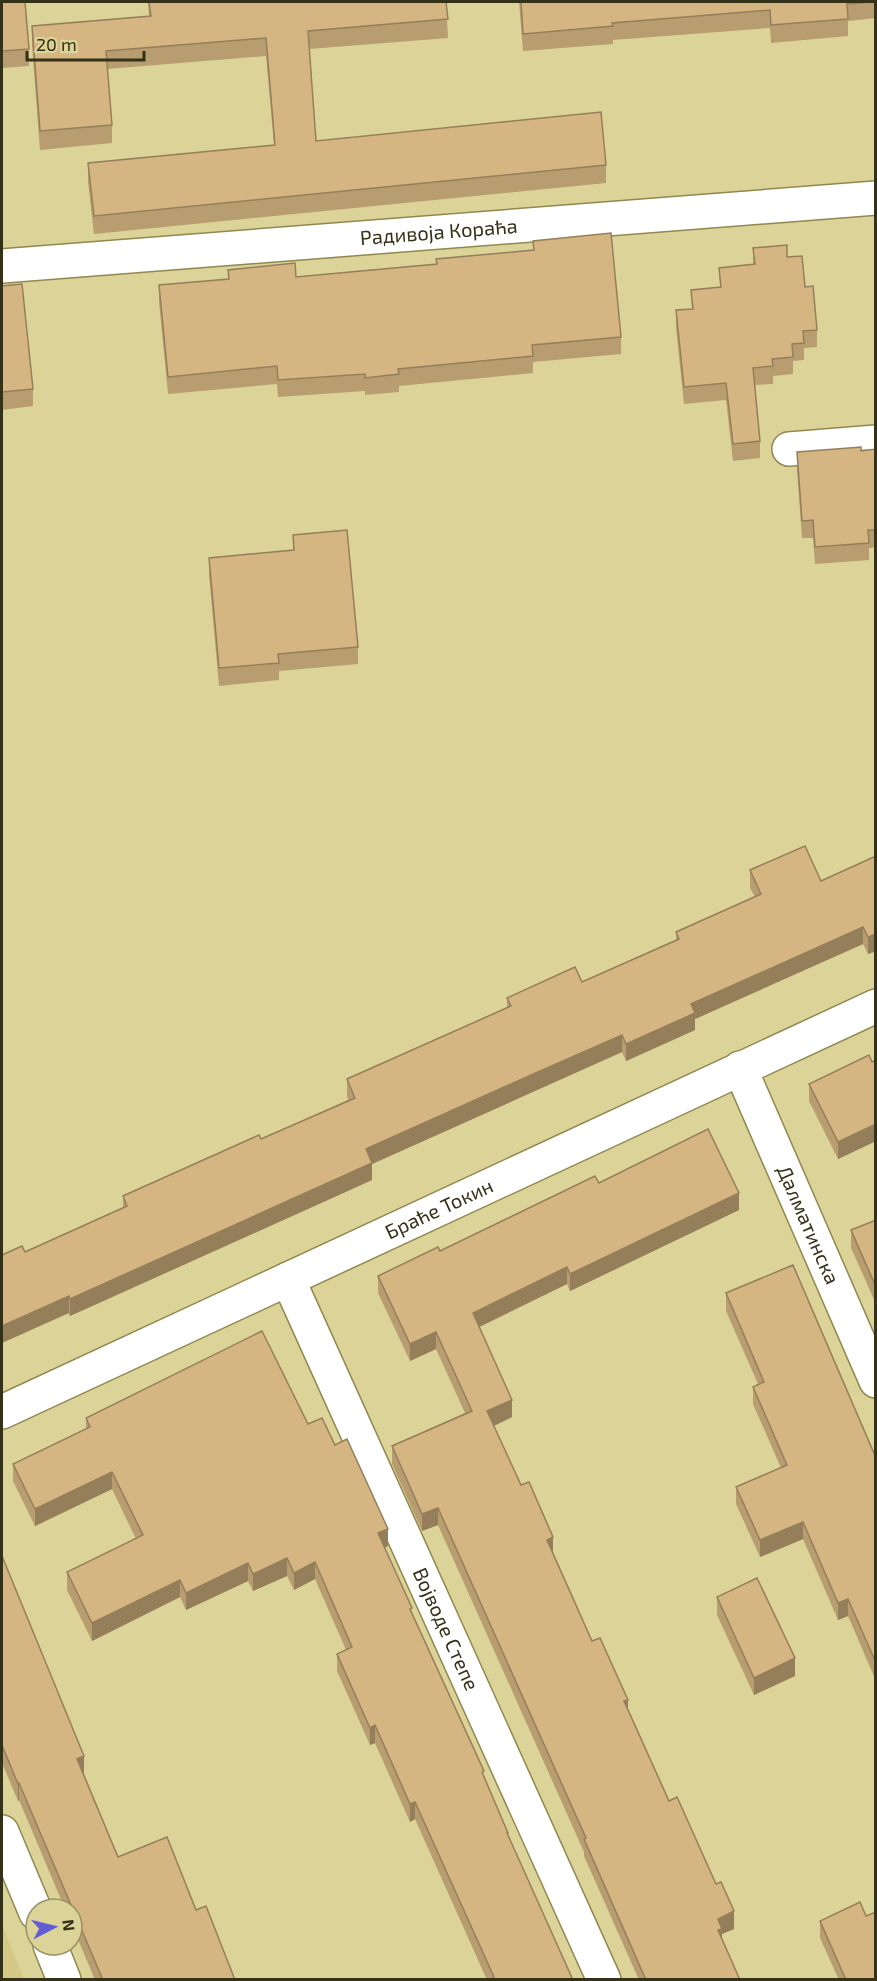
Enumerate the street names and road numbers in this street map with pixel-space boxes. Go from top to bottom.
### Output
street label: Радивоја Кораћа [359,213,518,249]
street label: Далматинска [773,1161,845,1287]
street label: Браће Токин [381,1173,497,1243]
street label: Војводе Степе [409,1563,485,1694]

